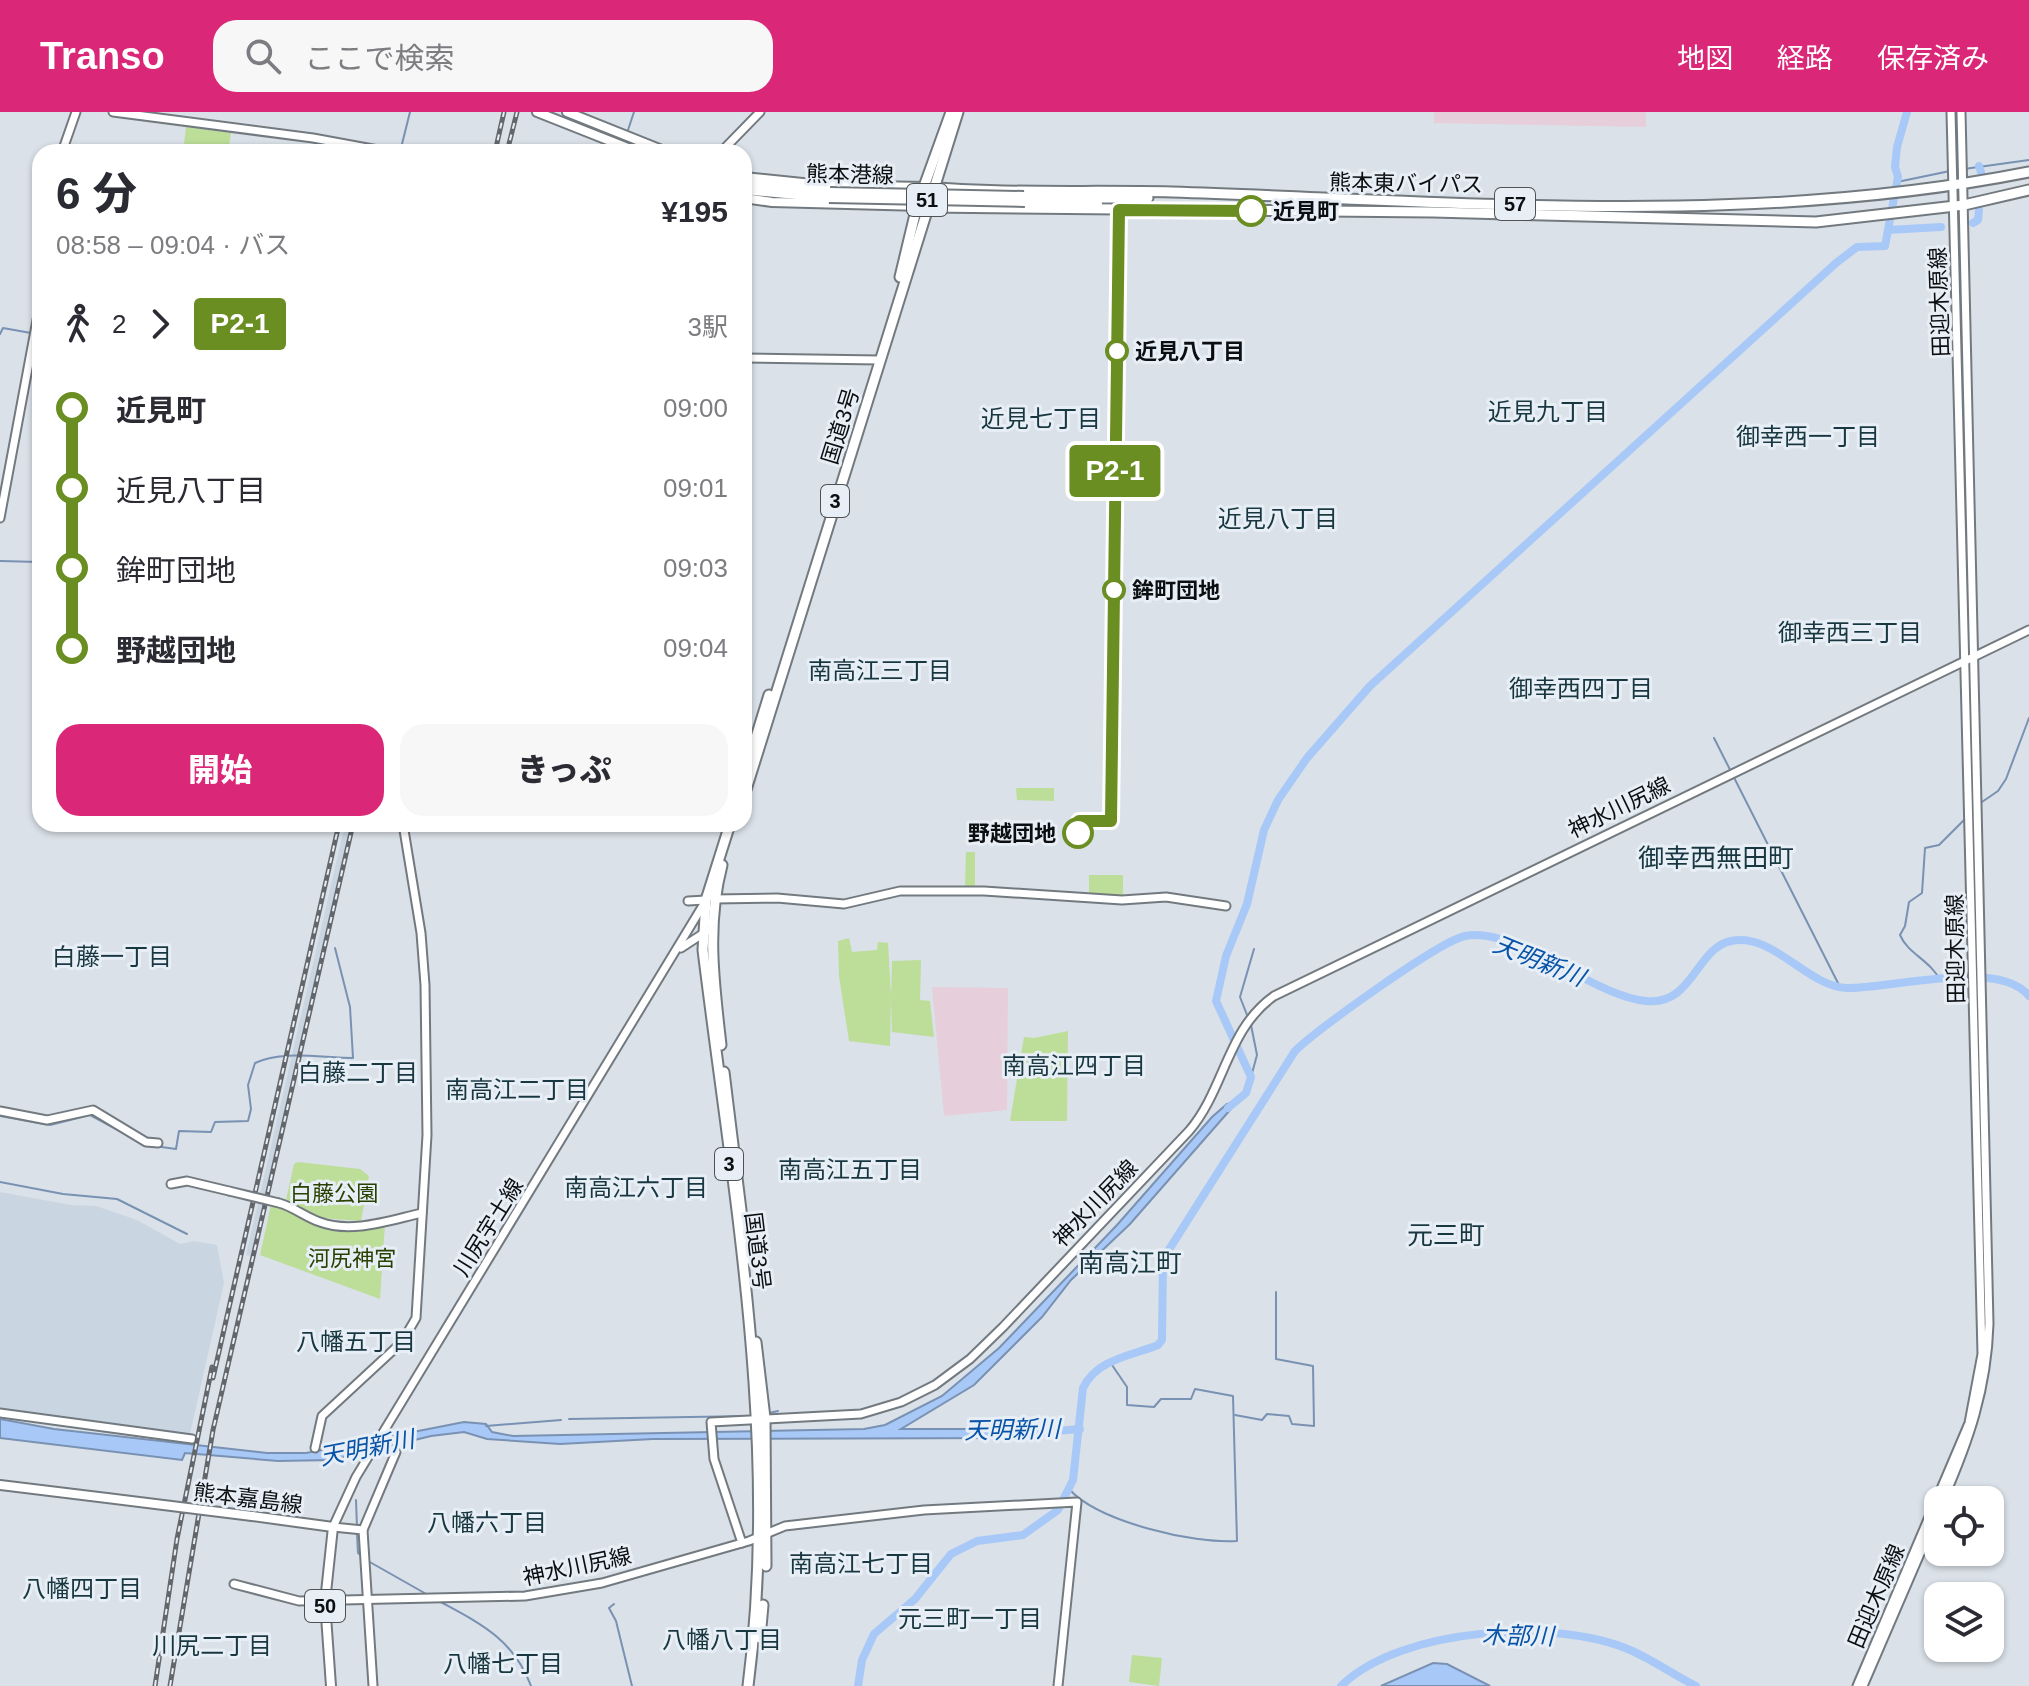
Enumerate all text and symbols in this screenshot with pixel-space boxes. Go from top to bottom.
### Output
search box [213,20,773,92]
icon: search [241,34,285,78]
text: Transo [40,35,165,77]
text: ここで検索 [305,42,455,75]
text: 地図 [1677,43,1733,74]
text: 経路 [1777,43,1833,74]
text: 保存済み [1877,43,1989,74]
street label: 熊本港線 [806,161,894,188]
text: 6 分 [56,169,137,218]
street label: 熊本東バイパス [1329,170,1483,197]
road number: 51 [907,184,947,216]
road number: 57 [1495,188,1535,220]
text: ¥195 [661,195,728,228]
marker: 近見町 [1236,196,1266,226]
place label: 近見町 [1273,199,1339,224]
text: 08:58 – 09:04 · バス [56,230,290,260]
street label: 田迎木原線 [1925,247,1954,357]
icon: walk [56,302,100,346]
icon: forward [138,302,182,346]
text: P2-1 [210,308,270,339]
text: 2 [112,309,126,339]
text: 3駅 [688,312,728,342]
place label: 近見八丁目 [1135,339,1245,364]
marker: 近見八丁目 [1106,340,1128,362]
street label: 国道3号 [817,385,864,467]
text: 09:00 [663,393,728,423]
text: 近見町 [116,394,206,427]
district label: 近見九丁目 [1488,398,1608,425]
district label: 近見七丁目 [981,405,1101,432]
district label: 御幸西一丁目 [1736,423,1880,450]
line badge: P2-1 [1059,445,1171,497]
text: P2-1 [1085,455,1145,486]
text: 09:01 [663,473,728,503]
text: 近見八丁目 [116,474,266,507]
road number: 3 [821,485,849,517]
district label: 近見八丁目 [1218,505,1338,532]
text: 09:03 [663,553,728,583]
text: 鉾町団地 [116,554,236,587]
place label: 鉾町団地 [1132,578,1220,603]
marker: 鉾町団地 [1103,579,1125,601]
district label: 御幸西三丁目 [1778,619,1922,646]
text: 09:04 [663,633,728,663]
text: 野越団地 [116,634,236,667]
district label: 南高江三丁目 [808,657,952,684]
district label: 御幸西四丁目 [1509,675,1653,702]
button: 開始 [56,724,384,816]
button: きっぷ [400,724,728,816]
street label: 神水川尻線 [1564,772,1674,843]
marker: 野越団地 [1063,818,1093,848]
place label: 野越団地 [968,821,1056,846]
district label: 御幸西無田町 [1638,843,1794,873]
street label: 田迎木原線 [1942,894,1969,1004]
water label: 天明新川 [1490,930,1592,992]
district label: 白藤一丁目 [52,943,172,970]
district label: 南高江四丁目 [1002,1052,1146,1079]
district label: 白藤二丁目 [298,1059,418,1086]
district label: 南高江二丁目 [445,1076,589,1103]
road number: 3 [715,1148,743,1180]
street label: 神水川尻線 [1048,1155,1143,1252]
district label: 南高江五丁目 [778,1156,922,1183]
street label: 川尻宇土線 [449,1174,528,1281]
district label: 南高江六丁目 [564,1174,708,1201]
park label: 白藤公園 [290,1181,378,1206]
street label: 国道3号 [740,1211,775,1291]
district label: 元三町 [1407,1220,1485,1250]
park label: 河尻神宮 [308,1246,396,1271]
district label: 南高江町 [1078,1248,1182,1278]
district label: 八幡五丁目 [296,1328,416,1355]
water label: 天明新川 [964,1415,1063,1444]
water label: 天明新川 [317,1425,420,1470]
street label: 熊本嘉島線 [192,1479,304,1518]
map controls [1924,1486,2004,1662]
button: locate [1924,1486,2004,1566]
district label: 八幡六丁目 [427,1509,547,1536]
street label: 田迎木原線 [1843,1541,1909,1652]
street label: 神水川尻線 [521,1543,634,1590]
district label: 南高江七丁目 [789,1550,933,1577]
district label: 八幡四丁目 [22,1575,142,1602]
button: layers [1924,1582,2004,1662]
road number: 50 [305,1590,345,1622]
district label: 元三町一丁目 [898,1605,1042,1632]
water label: 木部川 [1482,1621,1557,1650]
district label: 八幡八丁目 [662,1626,782,1653]
district label: 川尻二丁目 [152,1632,272,1659]
district label: 八幡七丁目 [443,1650,563,1677]

